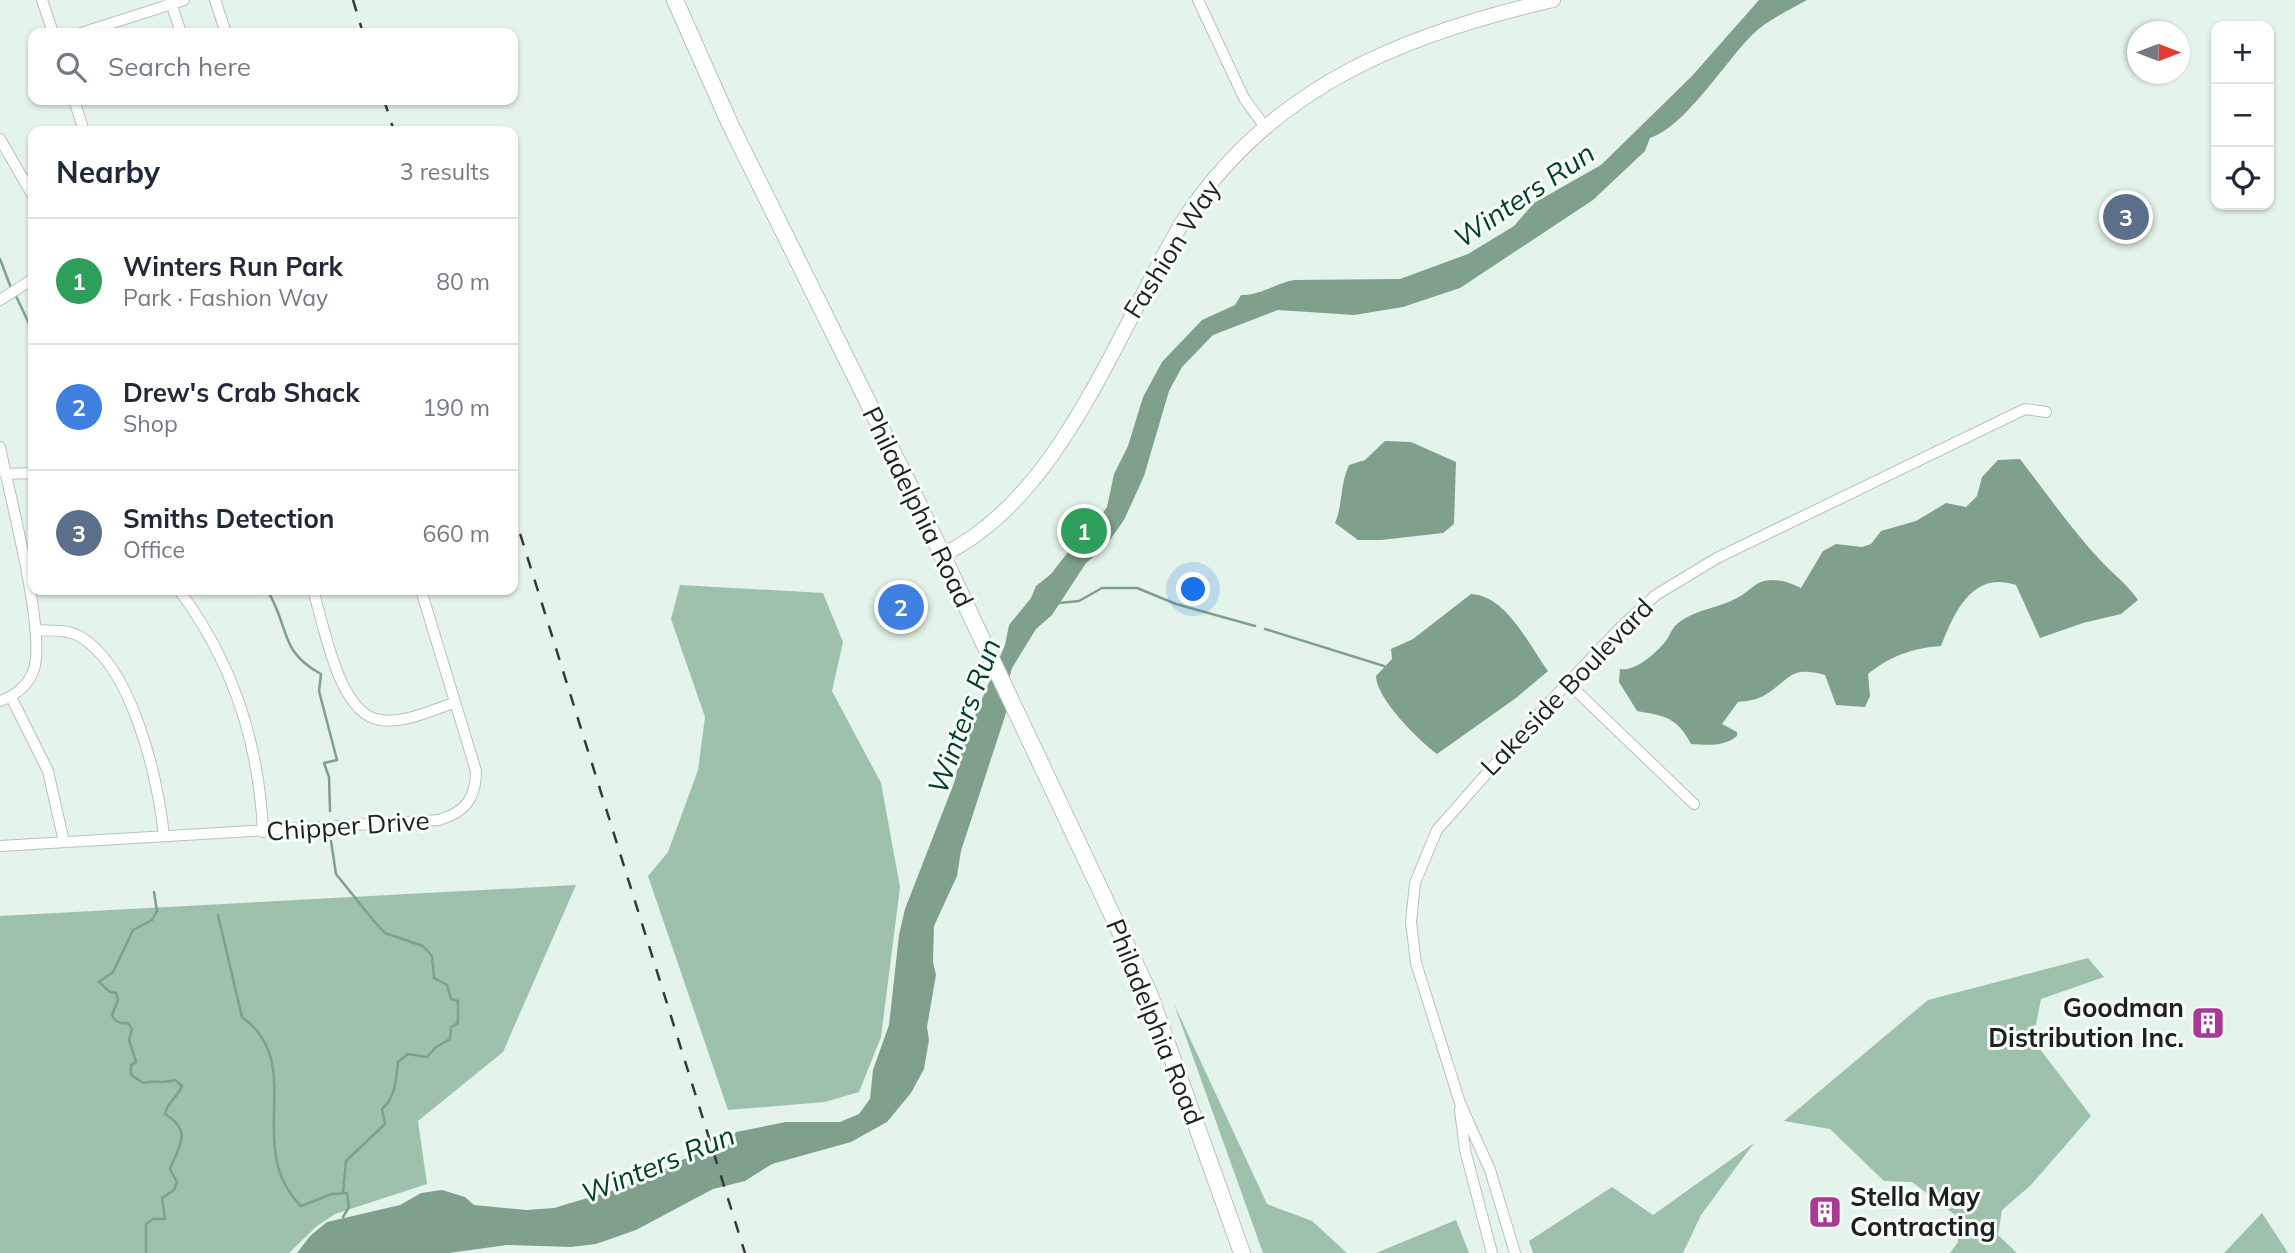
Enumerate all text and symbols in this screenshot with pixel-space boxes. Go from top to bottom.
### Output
north arrow [2127,21,2190,84]
map controls [2211,21,2274,210]
button: + [2211,21,2274,84]
search box [28,28,518,105]
icon: search [52,48,90,86]
text: Search here [108,50,251,83]
button: − [2211,84,2274,147]
water label: Winters Run [1447,135,1601,254]
button: locate [2211,147,2274,210]
text: Nearby [56,153,160,191]
text: 3 results [400,157,490,186]
street label: Fashion Way [1116,173,1227,324]
pin: 3 [2103,191,2149,243]
text: Winters Run Park [123,250,343,283]
text: 1 [72,267,86,296]
text: 80 m [436,267,490,296]
text: Park · Fashion Way [123,283,328,312]
text: Drew's Crab Shack [123,376,360,409]
text: 2 [72,393,86,422]
text: 190 m [422,393,490,422]
street label: Philadelphia Road [856,401,981,613]
text: Shop [123,409,178,438]
text: Smiths Detection [123,502,334,535]
pin: 1 [1061,505,1107,557]
text: 3 [72,519,86,548]
text: 660 m [422,519,490,548]
text: Office [123,535,185,564]
your location [1176,572,1210,606]
pin: 2 [878,581,924,633]
street label: Lakeside Boulevard [1473,591,1660,782]
water label: Winters Run [919,634,1008,798]
street label: Chipper Drive [265,803,431,848]
street label: Philadelphia Road [1099,914,1212,1130]
place label: Goodman Distribution Inc. [1988,991,2184,1054]
building icon: Goodman Distribution Inc. [2189,1004,2227,1042]
water label: Winters Run [576,1117,740,1210]
place label: Stella May Contracting [1850,1180,1996,1243]
building icon: Stella May Contracting [1806,1193,1844,1231]

